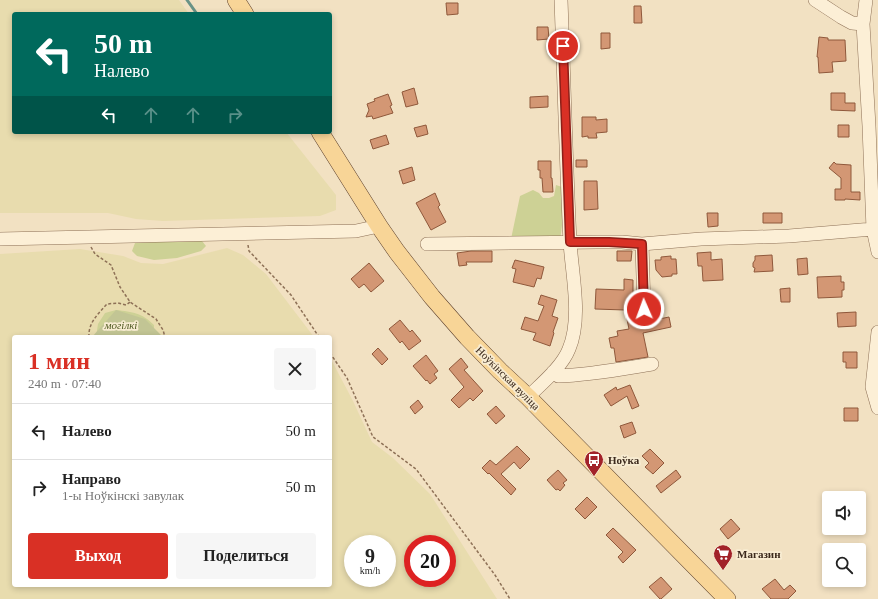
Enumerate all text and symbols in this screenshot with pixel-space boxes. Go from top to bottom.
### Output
icon: left [28,28,80,80]
text: 50 m [94,28,152,59]
pin [546,29,580,63]
icon: arrive [552,35,574,57]
text: Налево [94,61,150,81]
icon: left [98,104,120,126]
icon: ahead [140,104,162,126]
icon: ahead [182,104,204,126]
icon: right [224,104,246,126]
position arrow [623,288,665,330]
park label: могілкі [104,319,137,331]
street label: Ноўкінская вуліца [474,344,542,412]
text: 1 мин [28,348,90,374]
button: close [274,348,316,390]
text: 240 m · 07:40 [28,376,101,391]
icon: left [28,421,50,443]
text: Налево [62,423,112,439]
text: 50 m [286,423,316,439]
bus stop icon: Ноўка [583,449,605,477]
place label: Ноўка [608,454,640,466]
text: Направо [62,471,121,487]
icon: right [28,477,50,499]
text: 50 m [286,479,316,495]
text: 1-ы Ноўкінскі завулак [62,488,184,503]
map controls [822,491,866,587]
button: sound [822,491,866,535]
button: Выход [28,533,168,579]
button: Поделиться [176,533,316,579]
speed limit sign: 20 [404,535,456,587]
supermarket icon: Магазин [712,543,734,571]
button: search [822,543,866,587]
text: 9 [365,545,375,567]
place label: Магазин [737,548,781,560]
text: km/h [360,565,380,576]

